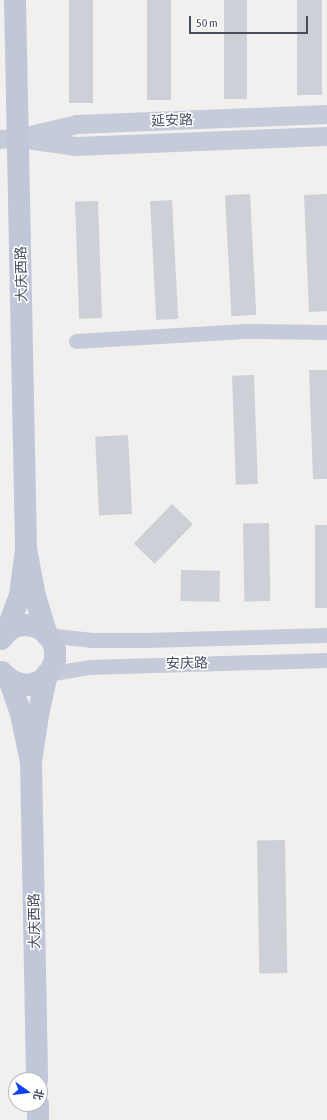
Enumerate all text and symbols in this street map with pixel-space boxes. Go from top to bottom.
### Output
scale bar [191,8,310,34]
text: 50 m [196,16,218,30]
street label: 延安路 [151,111,193,129]
street label: 大庆西路 [12,246,30,302]
street label: 安庆路 [166,654,208,672]
street label: 大庆西路 [25,893,43,949]
north arrow [8,1072,48,1112]
text: 北 [32,1088,46,1101]

